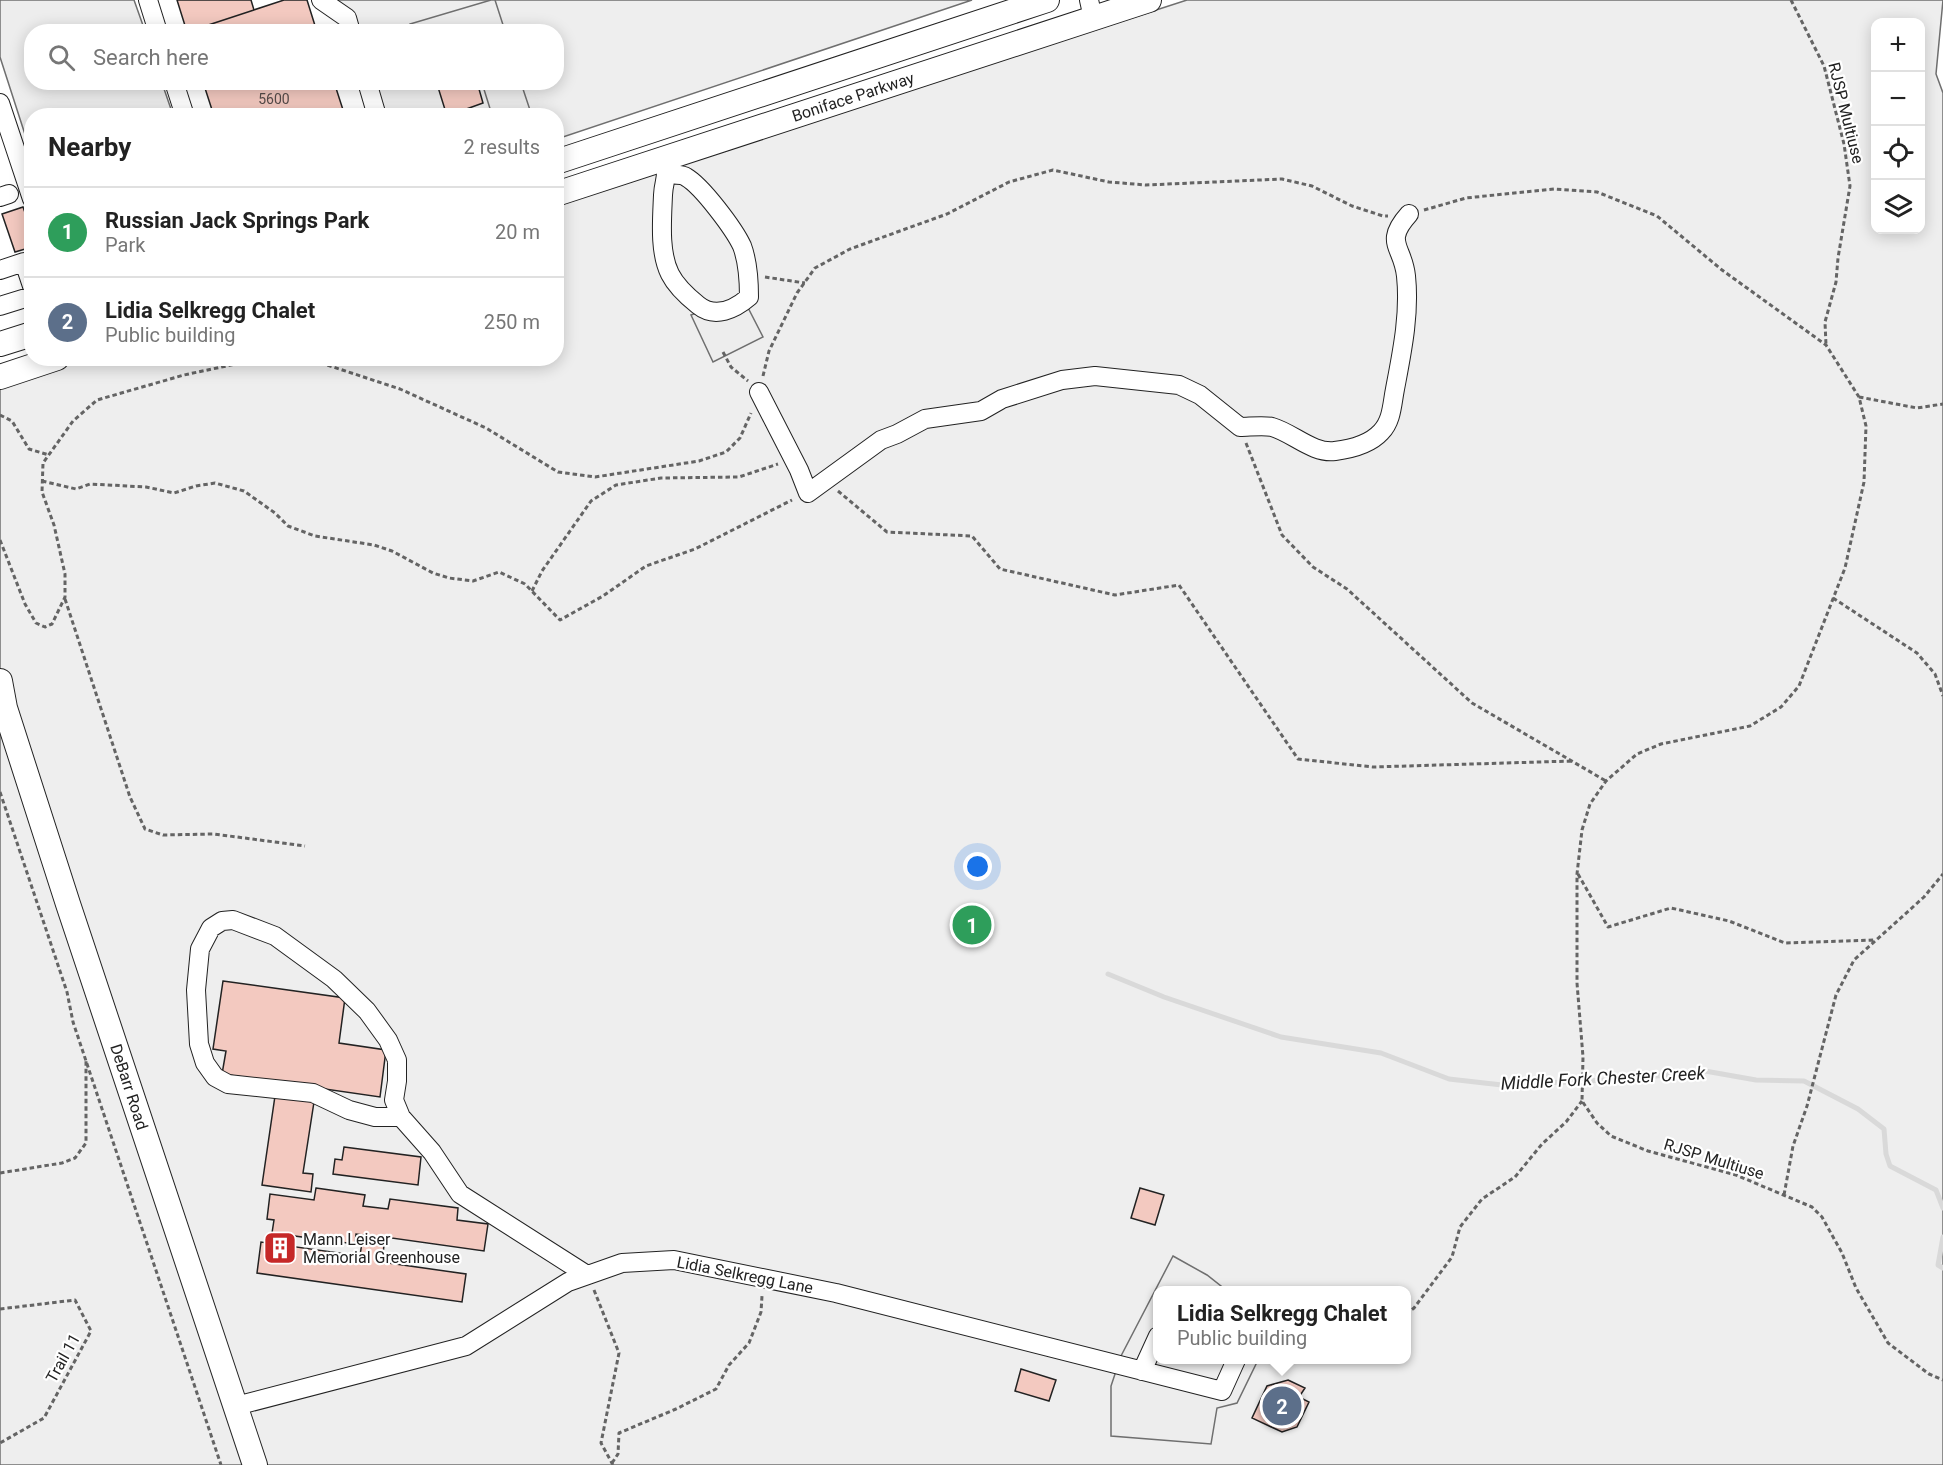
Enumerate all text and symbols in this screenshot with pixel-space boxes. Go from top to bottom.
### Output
map controls [1871,18,1925,234]
button: + [1871,18,1925,72]
search box [24,24,564,90]
icon: search [45,41,78,74]
text: Search here [93,45,209,70]
street label: RJSP Multiuse [1824,60,1868,166]
street label: Boniface Parkway [790,68,917,126]
button: − [1871,72,1925,126]
house number: 5600 [258,91,290,107]
button: locate [1871,126,1925,180]
text: Nearby [48,132,131,162]
text: 2 results [464,135,540,159]
button: layers [1871,180,1925,234]
text: Russian Jack Springs Park [105,208,369,233]
text: 1 [62,220,73,244]
text: 20 m [495,220,540,244]
text: Park [105,233,145,257]
text: Lidia Selkregg Chalet [105,298,315,323]
text: 2 [62,310,73,334]
text: 250 m [484,310,540,334]
text: Public building [105,323,235,347]
your location [963,852,992,881]
pin: 1 [952,902,992,948]
street label: DeBarr Road [106,1042,152,1132]
water label: Middle Fork Chester Creek [1500,1062,1707,1094]
street label: RJSP Multiuse [1662,1135,1766,1183]
building icon: Mann Leiser Memorial Greenhouse [262,1230,298,1266]
place label: Mann Leiser Memorial Greenhouse [303,1230,460,1267]
street label: Lidia Selkregg Lane [675,1252,815,1298]
popup [1153,1286,1411,1364]
text: Lidia Selkregg Chalet [1177,1301,1387,1326]
text: Public building [1177,1326,1307,1350]
street label: Trail 11 [42,1330,84,1386]
pin: 2 [1262,1384,1302,1428]

